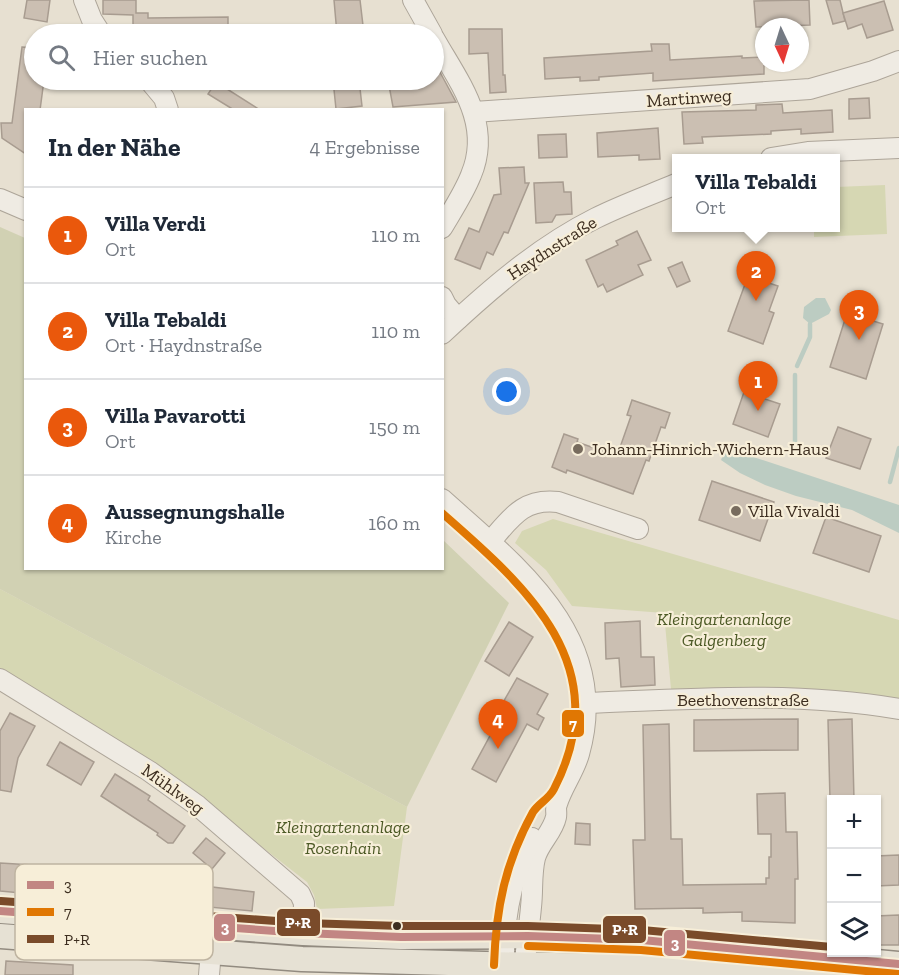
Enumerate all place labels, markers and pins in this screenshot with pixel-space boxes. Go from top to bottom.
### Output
pin: 2 [736,252,776,301]
pin: 3 [840,290,878,340]
pin: 1 [738,362,777,411]
place label: Johann-Hinrich-Wichern-Haus [590,438,829,460]
marker: Johann-Hinrich-Wichern-Haus [571,442,585,456]
place label: Villa Vivaldi [747,500,840,522]
marker: Villa Vivaldi [729,504,743,518]
pin: 4 [478,700,518,749]
unlabelled marker [391,920,403,932]

